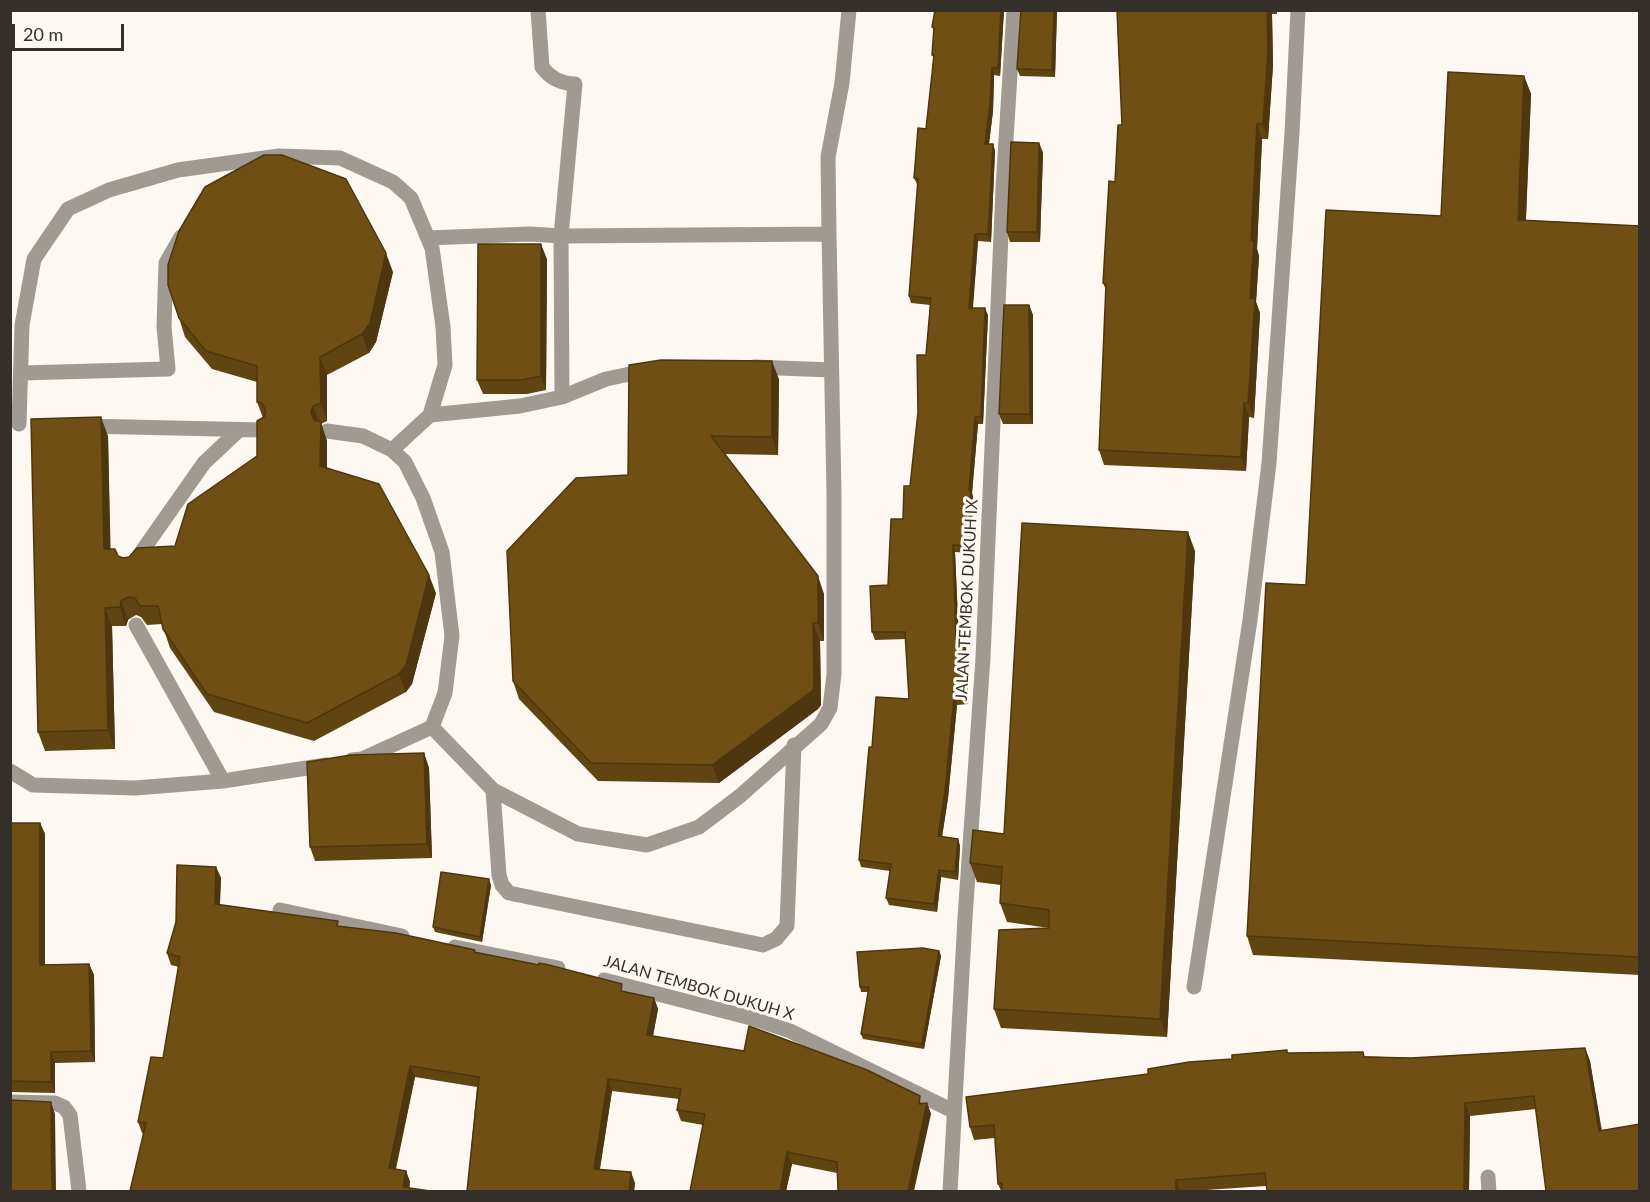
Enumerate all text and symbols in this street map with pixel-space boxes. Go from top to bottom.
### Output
scale bar [15,12,128,50]
text: 20 m [23,23,63,45]
street label: JALAN TEMBOK DUKUH IX [952,499,982,701]
street label: JALAN TEMBOK DUKUH X [602,952,796,1024]

